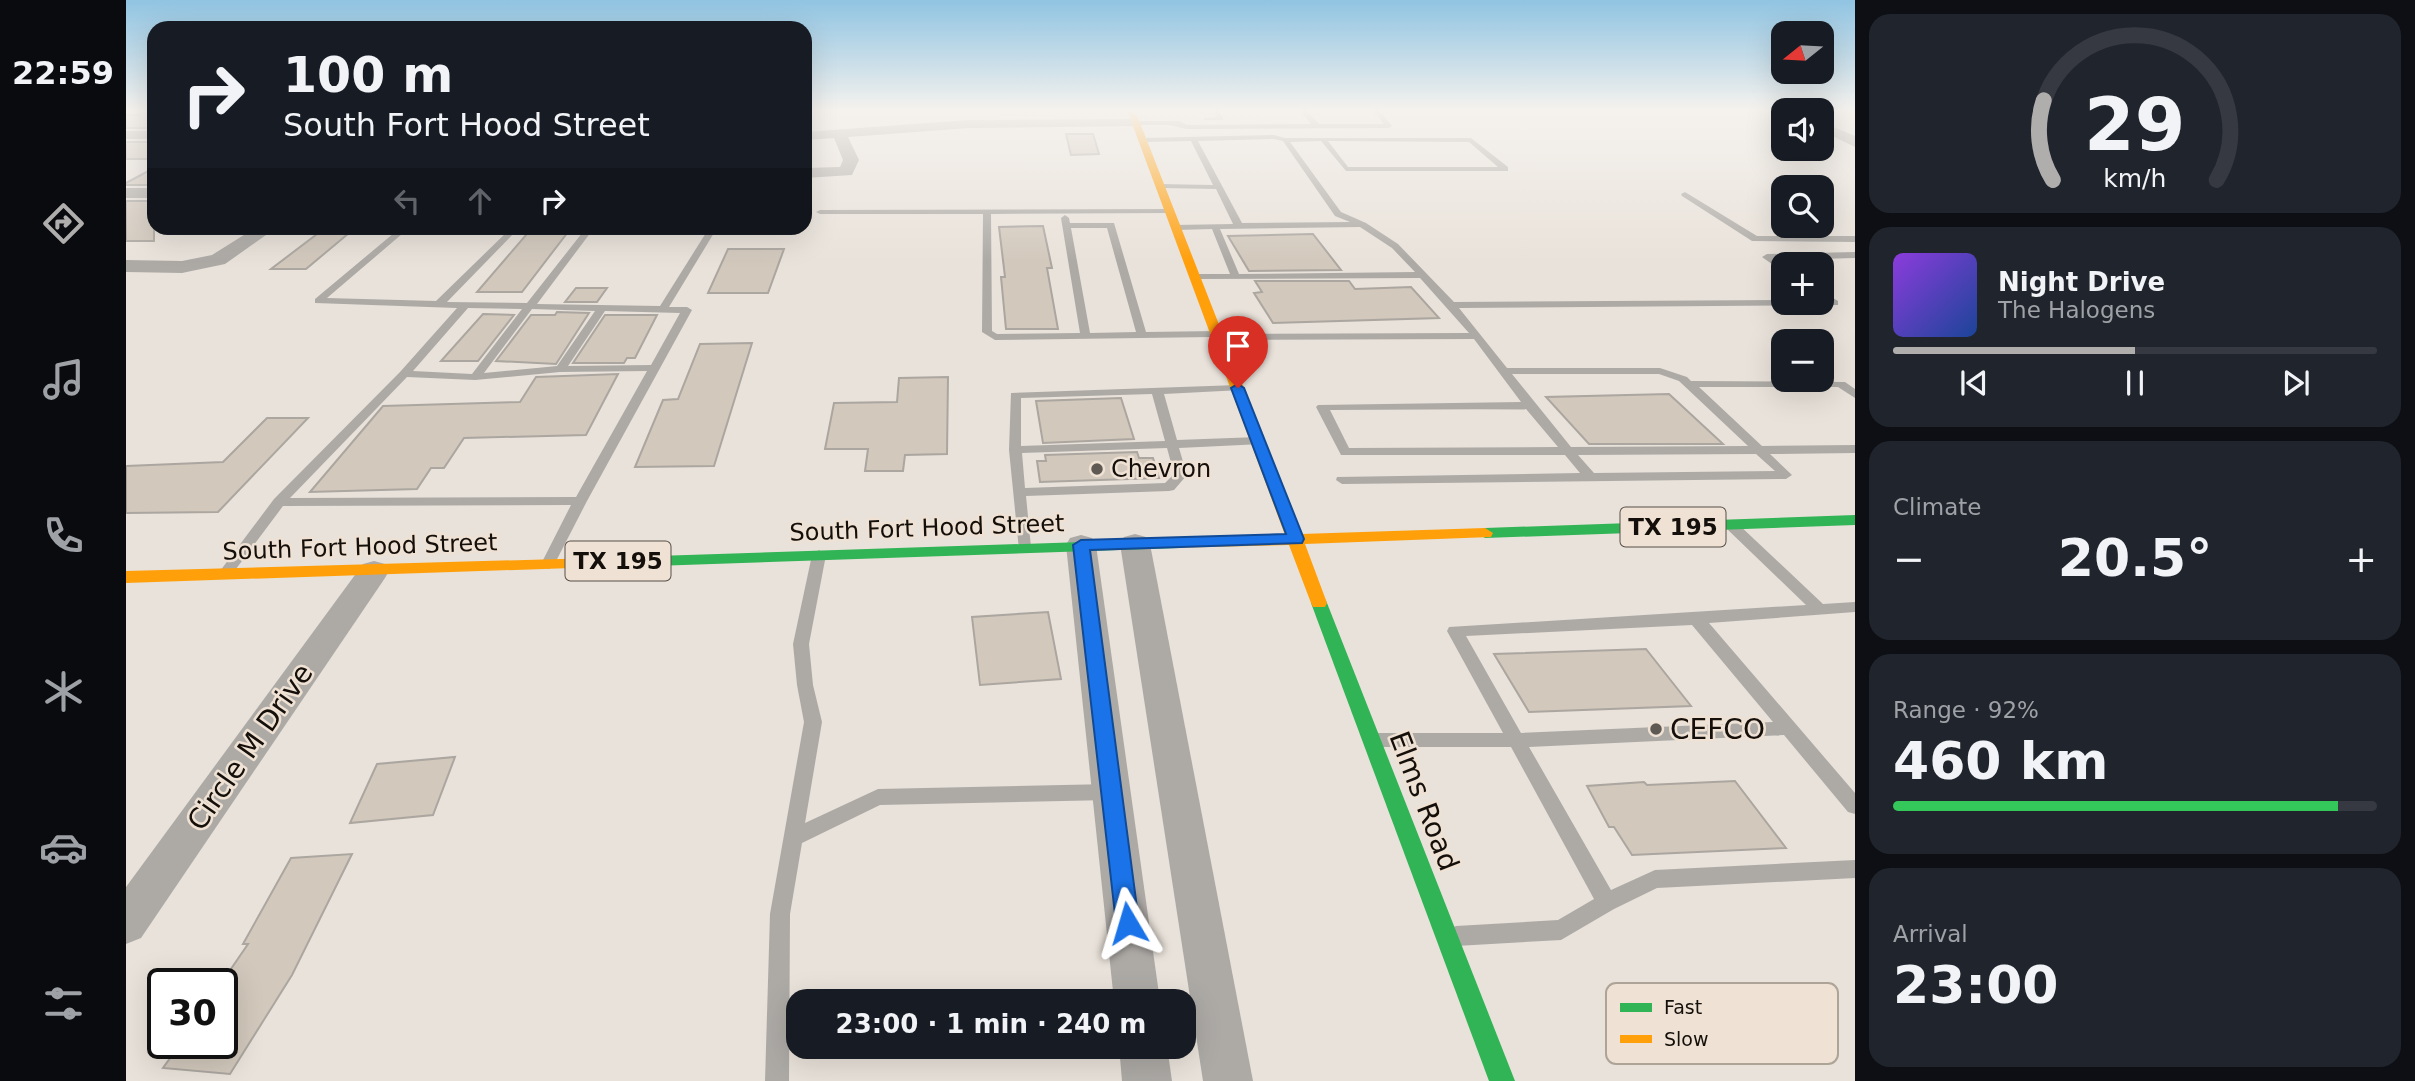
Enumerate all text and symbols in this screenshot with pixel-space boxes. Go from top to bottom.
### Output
north arrow [1771,21,1834,84]
map controls [1771,21,1834,392]
text: 100 m [283,47,453,104]
icon: right [168,49,259,140]
text: 22:59 [12,54,114,92]
text: 29 [2084,82,2186,167]
button: sound [1771,98,1834,161]
text: South Fort Hood Street [283,106,650,144]
text: km/h [2103,164,2167,193]
button: search [1771,175,1834,238]
icon: left [388,182,426,220]
icon: ahead [461,182,499,220]
icon: right [534,182,572,220]
icon: directions [39,199,88,248]
button: + [1771,252,1834,315]
text: Night Drive [1998,267,2165,297]
text: The Halogens [1998,297,2155,323]
pin [1208,316,1268,388]
icon: arrive [1219,327,1257,365]
button: − [1771,329,1834,392]
icon: music [39,355,88,404]
icon: previous [1955,364,1993,402]
icon: pause [2116,364,2154,402]
icon: next [2277,364,2315,402]
place label: Chevron [1111,455,1211,483]
marker: Chevron [1089,461,1105,477]
text: Climate [1893,494,1982,520]
road number: TX 195 [1620,508,1726,547]
street label: South Fort Hood Street [789,509,1065,547]
icon: phone [39,511,88,560]
street label: South Fort Hood Street [222,528,498,566]
text: 20.5° [2058,528,2212,588]
text: − [1893,537,1925,581]
text: + [2345,537,2377,581]
road number: TX 195 [566,541,670,580]
street label: Circle M Drive [180,658,320,836]
icon: climate [39,667,88,716]
text: Range · 92% [1893,697,2039,723]
place label: CEFCO [1670,713,1765,746]
marker: CEFCO [1648,721,1664,737]
street label: Elms Road [1382,727,1466,875]
text: 460 km [1893,731,2108,791]
icon: car [39,823,88,872]
position arrow [1091,886,1165,960]
text: Arrival [1893,921,1968,947]
text: 23:00 [1893,955,2059,1015]
speed limit sign: 30 [147,968,238,1059]
icon: filters [39,979,88,1028]
legend [1606,983,1838,1064]
text: Fast [1664,996,1702,1018]
text: 23:00 · 1 min · 240 m [836,1009,1146,1039]
text: Slow [1664,1028,1709,1050]

